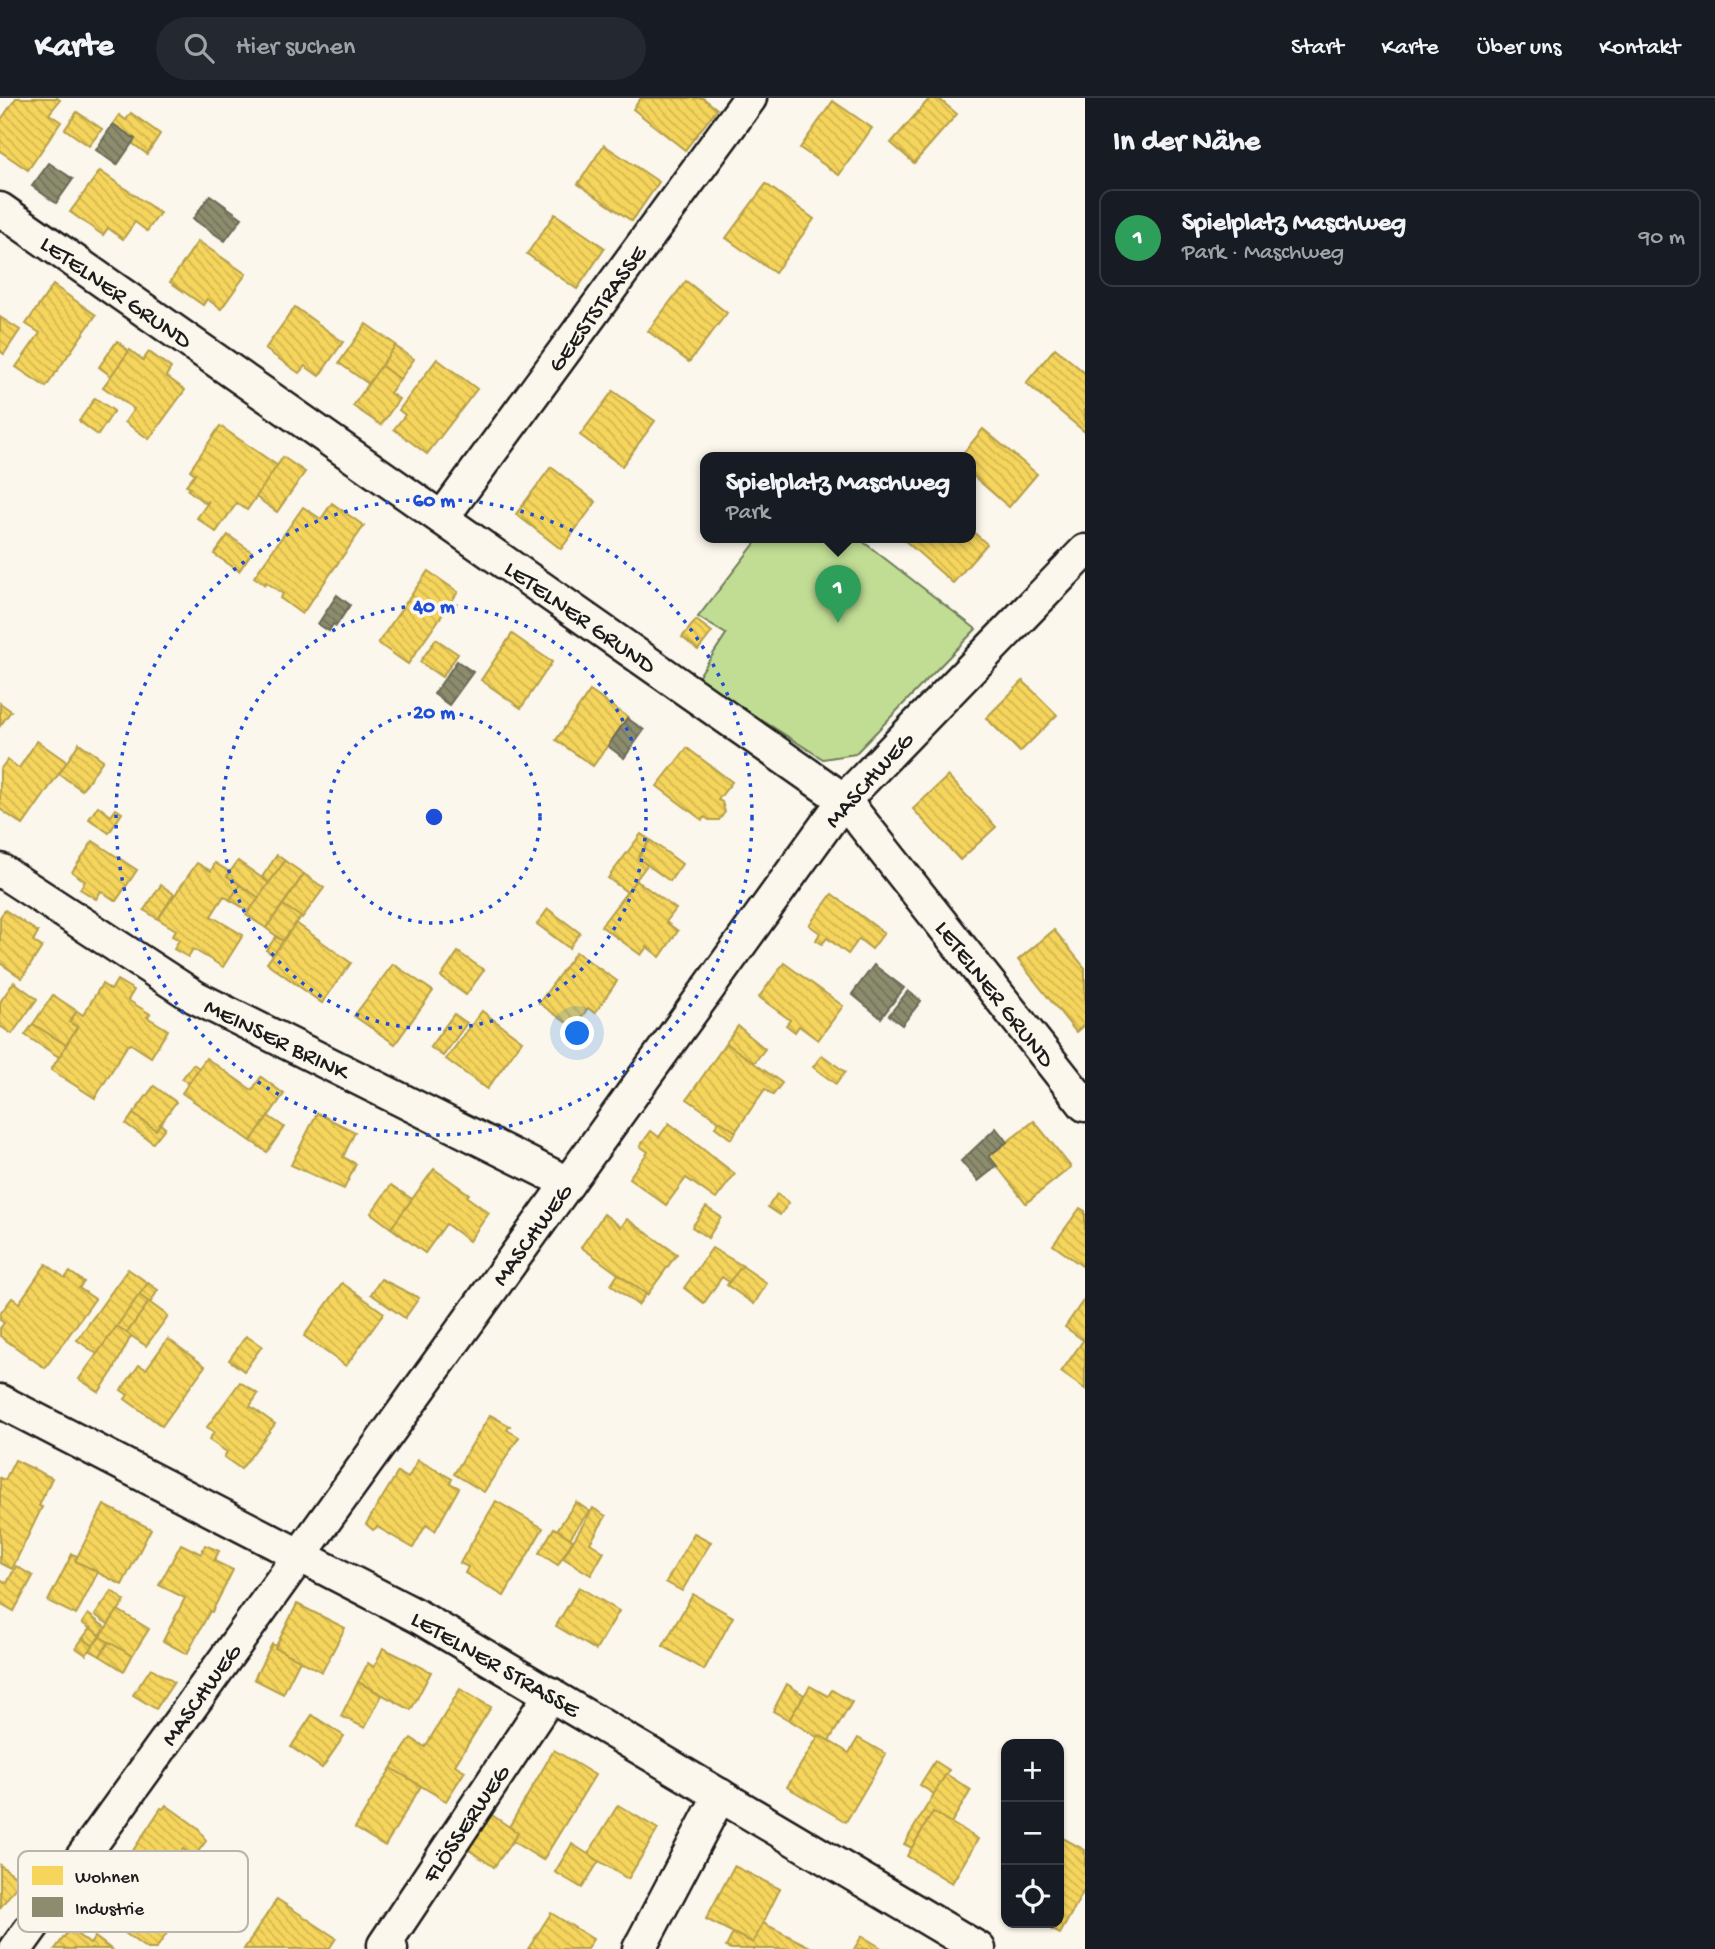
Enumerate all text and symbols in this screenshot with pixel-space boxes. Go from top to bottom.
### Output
search box [156,17,646,80]
text: Karte [35,29,114,67]
icon: search [180,29,218,67]
text: Hier suchen [236,33,355,64]
text: Start [1291,34,1343,63]
text: Karte [1381,34,1439,63]
text: Über uns [1477,34,1561,63]
text: Kontakt [1599,34,1680,63]
text: In der Nähe [1113,126,1260,161]
text: Spielplatz Maschweg [1182,209,1406,240]
text: 1 [1133,225,1143,252]
text: 90 m [1639,225,1685,252]
street label: LETELNER GRUND [34,231,197,357]
street label: GEESTSTRASSE [543,240,655,379]
text: Park · Maschweg [1182,240,1344,267]
popup [700,452,976,543]
text: Spielplatz Maschweg [726,469,950,500]
text: 60 m [413,490,455,515]
text: Park [726,500,770,527]
street label: LETELNER GRUND [498,556,661,682]
pin: 1 [815,565,861,623]
text: 40 m [412,596,455,621]
text: 20 m [413,702,455,727]
street label: MASCHWEG [820,727,922,835]
centre of rings [422,805,446,829]
street label: LETELNER GRUND [927,916,1060,1075]
street label: MEINSER BRINK [199,994,355,1090]
your location [560,1016,594,1050]
street label: MASCHWEG [487,1179,581,1293]
street label: LETELNER STRASSE [405,1606,585,1727]
street label: MASCHWEG [156,1639,250,1753]
map controls [1001,1739,1064,1928]
button: + [1001,1739,1064,1802]
street label: FLÖSSERWEG [417,1760,518,1890]
button: − [1001,1802,1064,1865]
legend [18,1851,248,1932]
button: locate [1001,1865,1064,1928]
text: Wohnen [75,1867,139,1890]
text: Industrie [75,1899,144,1922]

